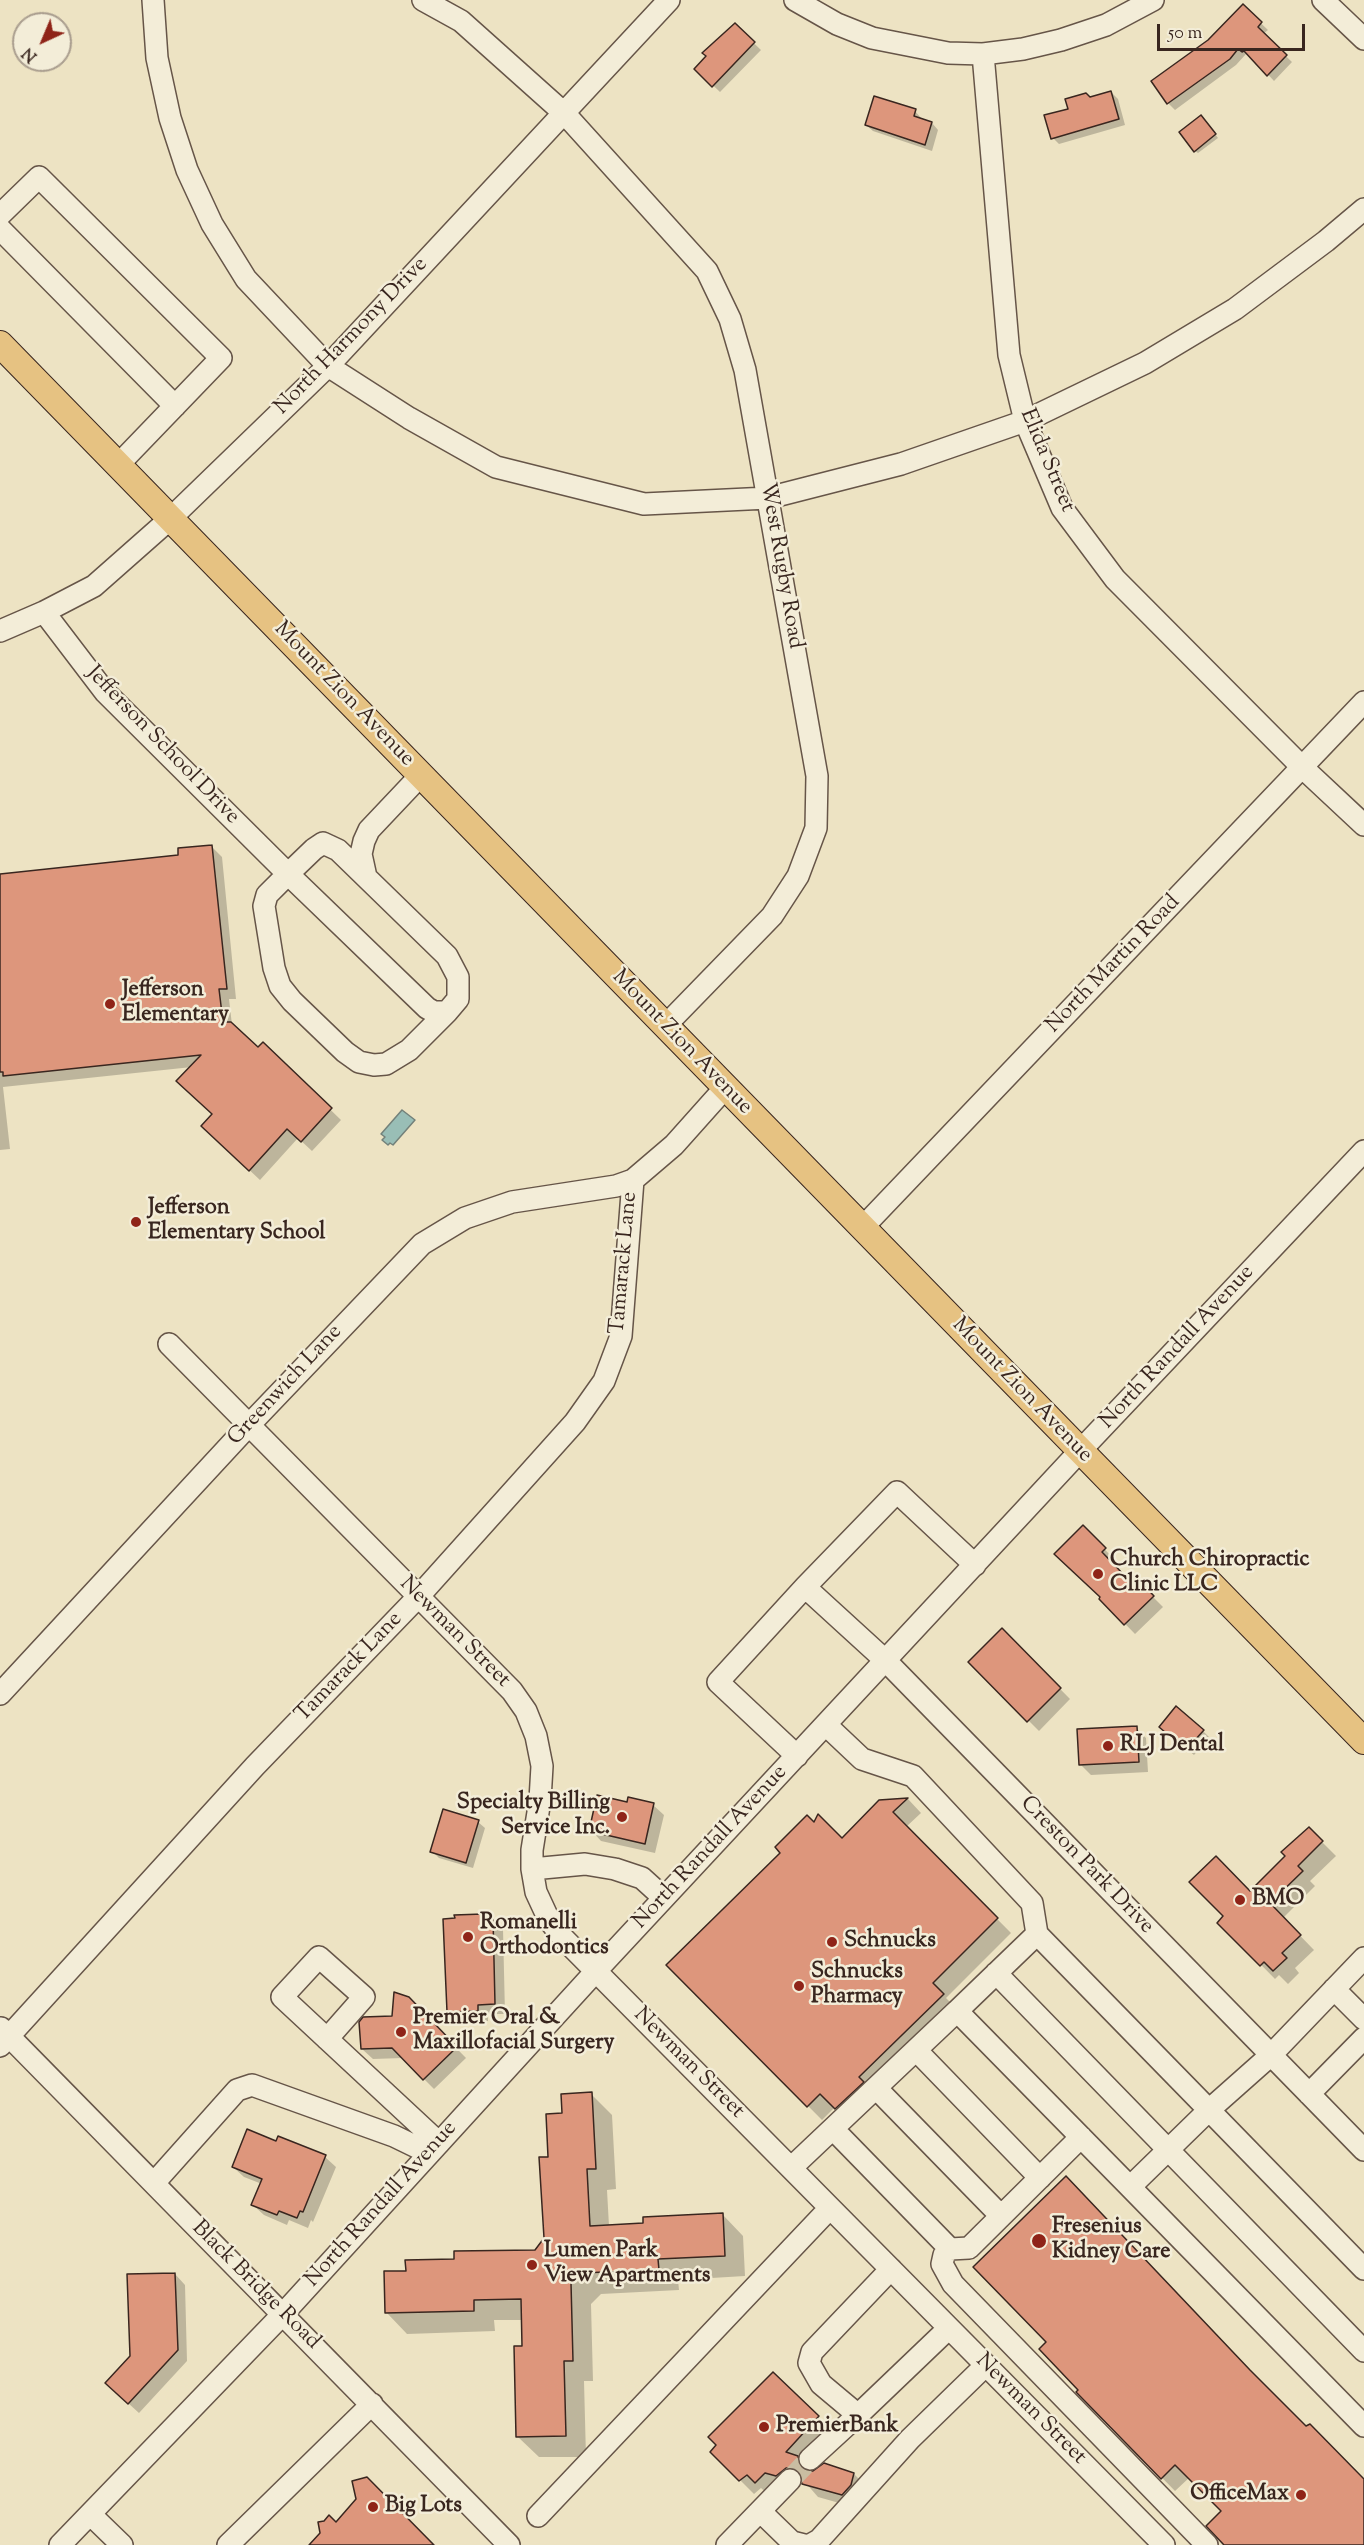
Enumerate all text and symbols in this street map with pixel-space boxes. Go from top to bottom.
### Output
north arrow [12,12,72,72]
scale bar [1160,12,1308,50]
text: 50 m [1168,21,1202,47]
text: N [18,41,43,67]
street label: North Harmony Drive [270,253,434,421]
street label: Elida Street [1012,405,1080,517]
street label: West Rugby Road [752,481,808,651]
street label: Mount Zion Avenue [267,617,419,773]
street label: Jefferson School Drive [80,661,244,831]
street label: North Martin Road [1041,890,1187,1040]
street label: Mount Zion Avenue [605,965,757,1121]
place label: Jefferson Elementary [122,978,229,1030]
marker: Jefferson Elementary [103,997,117,1011]
street label: Tamarack Lane [606,1191,644,1335]
place label: Jefferson Elementary School [148,1196,325,1248]
marker: Jefferson Elementary School [129,1215,143,1229]
street label: North Randall Avenue [1095,1261,1261,1435]
street label: Mount Zion Avenue [945,1313,1097,1469]
street label: Greenwich Lane [223,1320,349,1452]
place label: Church Chiropractic Clinic LLC [1110,1548,1309,1600]
marker: Church Chiropractic Clinic LLC [1091,1567,1105,1581]
street label: Newman Street [393,1572,515,1694]
street label: Tamarack Lane [291,1607,409,1729]
place label: RLJ Dental [1120,1733,1224,1759]
marker: RLJ Dental [1101,1739,1115,1753]
street label: North Randall Avenue [628,1761,794,1935]
place label: Specialty Billing Service Inc. [457,1791,610,1843]
street label: Creston Park Drive [1013,1792,1159,1940]
marker: Specialty Billing Service Inc. [615,1810,629,1824]
place label: BMO [1252,1887,1304,1913]
marker: BMO [1233,1893,1247,1907]
place label: Romanelli Orthodontics [480,1911,609,1963]
place label: Schnucks [844,1929,936,1955]
marker: Romanelli Orthodontics [461,1930,475,1944]
marker: Schnucks [825,1935,839,1949]
place label: Schnucks Pharmacy [811,1960,903,2012]
marker: Schnucks Pharmacy [792,1979,806,1993]
street label: Newman Street [627,2003,749,2125]
place label: Premier Oral & Maxillofacial Surgery [413,2006,614,2058]
marker: Premier Oral & Maxillofacial Surgery [394,2025,408,2039]
street label: North Randall Avenue [300,2116,464,2294]
place label: Fresenius Kidney Care [1052,2215,1171,2266]
street label: Black Bridge Road [185,2216,325,2356]
marker: Fresenius Kidney Care [1030,2232,1048,2250]
place label: Lumen Park View Apartments [544,2239,710,2290]
marker: Lumen Park View Apartments [525,2258,539,2272]
street label: Newman Street [969,2349,1091,2471]
place label: PremierBank [776,2414,898,2440]
marker: PremierBank [757,2420,771,2434]
place label: OfficeMax [1190,2482,1289,2508]
marker: OfficeMax [1294,2488,1308,2502]
place label: Big Lots [385,2494,462,2520]
marker: Big Lots [366,2500,380,2514]

